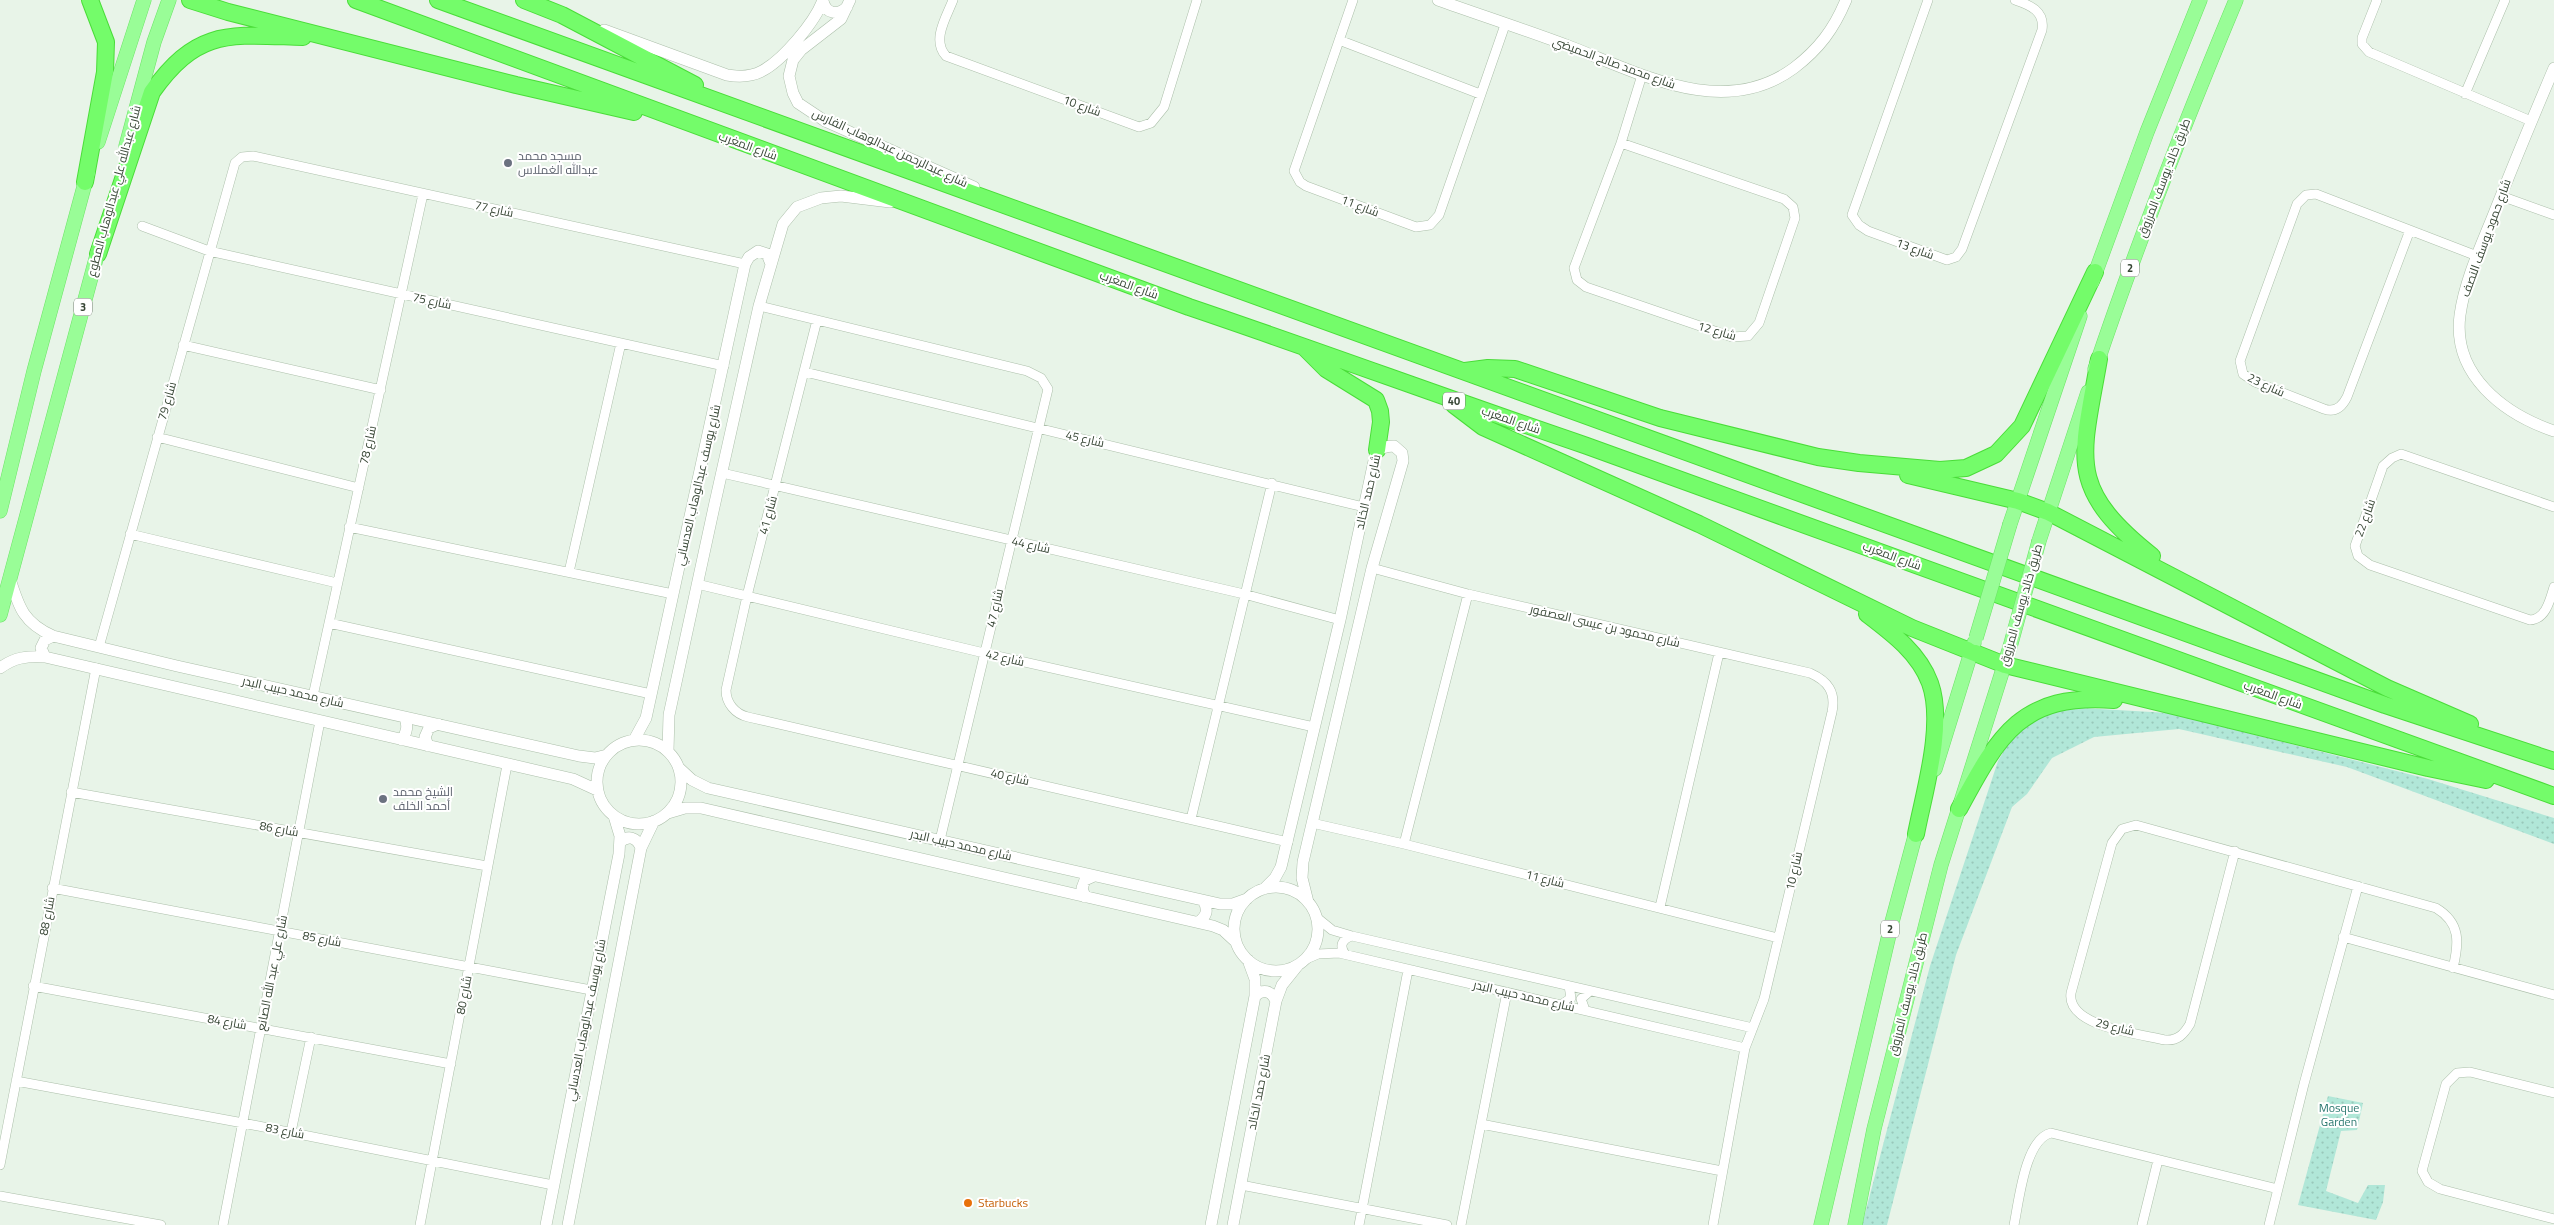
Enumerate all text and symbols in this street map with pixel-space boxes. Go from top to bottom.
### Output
street label: شارع محمد صالح الحميضي [1550,31,1678,95]
street label: شارع 10 [1060,90,1104,121]
street label: شارع عبدالله علي عبدالوهاب المطوع [81,103,147,279]
street label: شارع عبدالرحمن عبدالوهاب الفارس [809,103,971,192]
street label: طريق خالد يوسف المرزوق [2132,115,2195,240]
street label: شارع المغرب [716,126,780,165]
place label: مسجد محمد عبدالله الغملاس [518,146,598,179]
marker: مسجد محمد عبدالله الغملاس [502,157,514,169]
street label: شارع حمود يوسف النصف [2455,176,2516,300]
street label: شارع 11 [1338,190,1382,221]
street label: شارع 77 [473,195,515,222]
street label: شارع 13 [1893,233,1937,264]
road number: 2 [2121,260,2139,276]
street label: شارع المغرب [1097,265,1161,304]
street label: شارع 75 [411,287,453,314]
road number: 3 [74,298,92,316]
street label: شارع 12 [1696,316,1739,345]
street label: شارع 23 [2244,368,2288,401]
street label: شارع 79 [152,379,181,422]
road number: 40 [1443,392,1465,410]
street label: شارع المغرب [1479,401,1543,438]
street label: شارع يوسف عبدالوهاب العدساني [670,402,726,568]
street label: شارع 78 [354,424,381,466]
street label: شارع 45 [1064,425,1106,452]
street label: شارع حمد الخالد [1350,452,1385,531]
street label: شارع 41 [753,493,782,536]
street label: شارع 22 [2349,496,2380,540]
street label: شارع 44 [1010,531,1052,558]
street label: شارع المغرب [1860,536,1924,575]
street label: طريق خالد يوسف المرزوق [1994,541,2047,668]
street label: شارع 47 [981,587,1008,629]
street label: شارع محمود بن عيسى العصفور [1527,599,1682,652]
street label: شارع 42 [984,644,1026,671]
street label: شارع محمد حبيب البدر [239,670,346,712]
street label: شارع المغرب [2241,675,2305,714]
street label: شارع 40 [989,763,1031,790]
place label: الشيخ محمد أحمد الخلف [393,782,453,815]
marker: الشيخ محمد أحمد الخلف [377,793,389,805]
street label: شارع 86 [258,816,300,841]
street label: شارع محمد حبيب البدر [907,823,1014,865]
street label: شارع 10 [1780,850,1807,892]
street label: شارع 11 [1524,865,1567,893]
street label: شارع 88 [33,895,60,937]
street label: شارع علي عبد الله الصانع [251,913,293,1033]
road number: 2 [1881,921,1899,938]
street label: شارع 85 [301,925,343,952]
street label: طريق خالد يوسف المرزوق [1883,930,1932,1057]
street label: شارع يوسف عبدالوهاب العدساني [560,937,612,1103]
street label: شارع 80 [450,974,477,1016]
street label: شارع محمد حبيب البدر [1470,974,1577,1016]
street label: شارع 84 [206,1009,248,1034]
street label: شارع 29 [2094,1013,2137,1041]
street label: شارع حمد الخالد [1242,1052,1275,1131]
park label: Mosque Garden [2319,1098,2359,1131]
street label: شارع 83 [264,1117,306,1144]
place label: Starbucks [978,1193,1028,1212]
marker: Starbucks [962,1197,974,1209]

